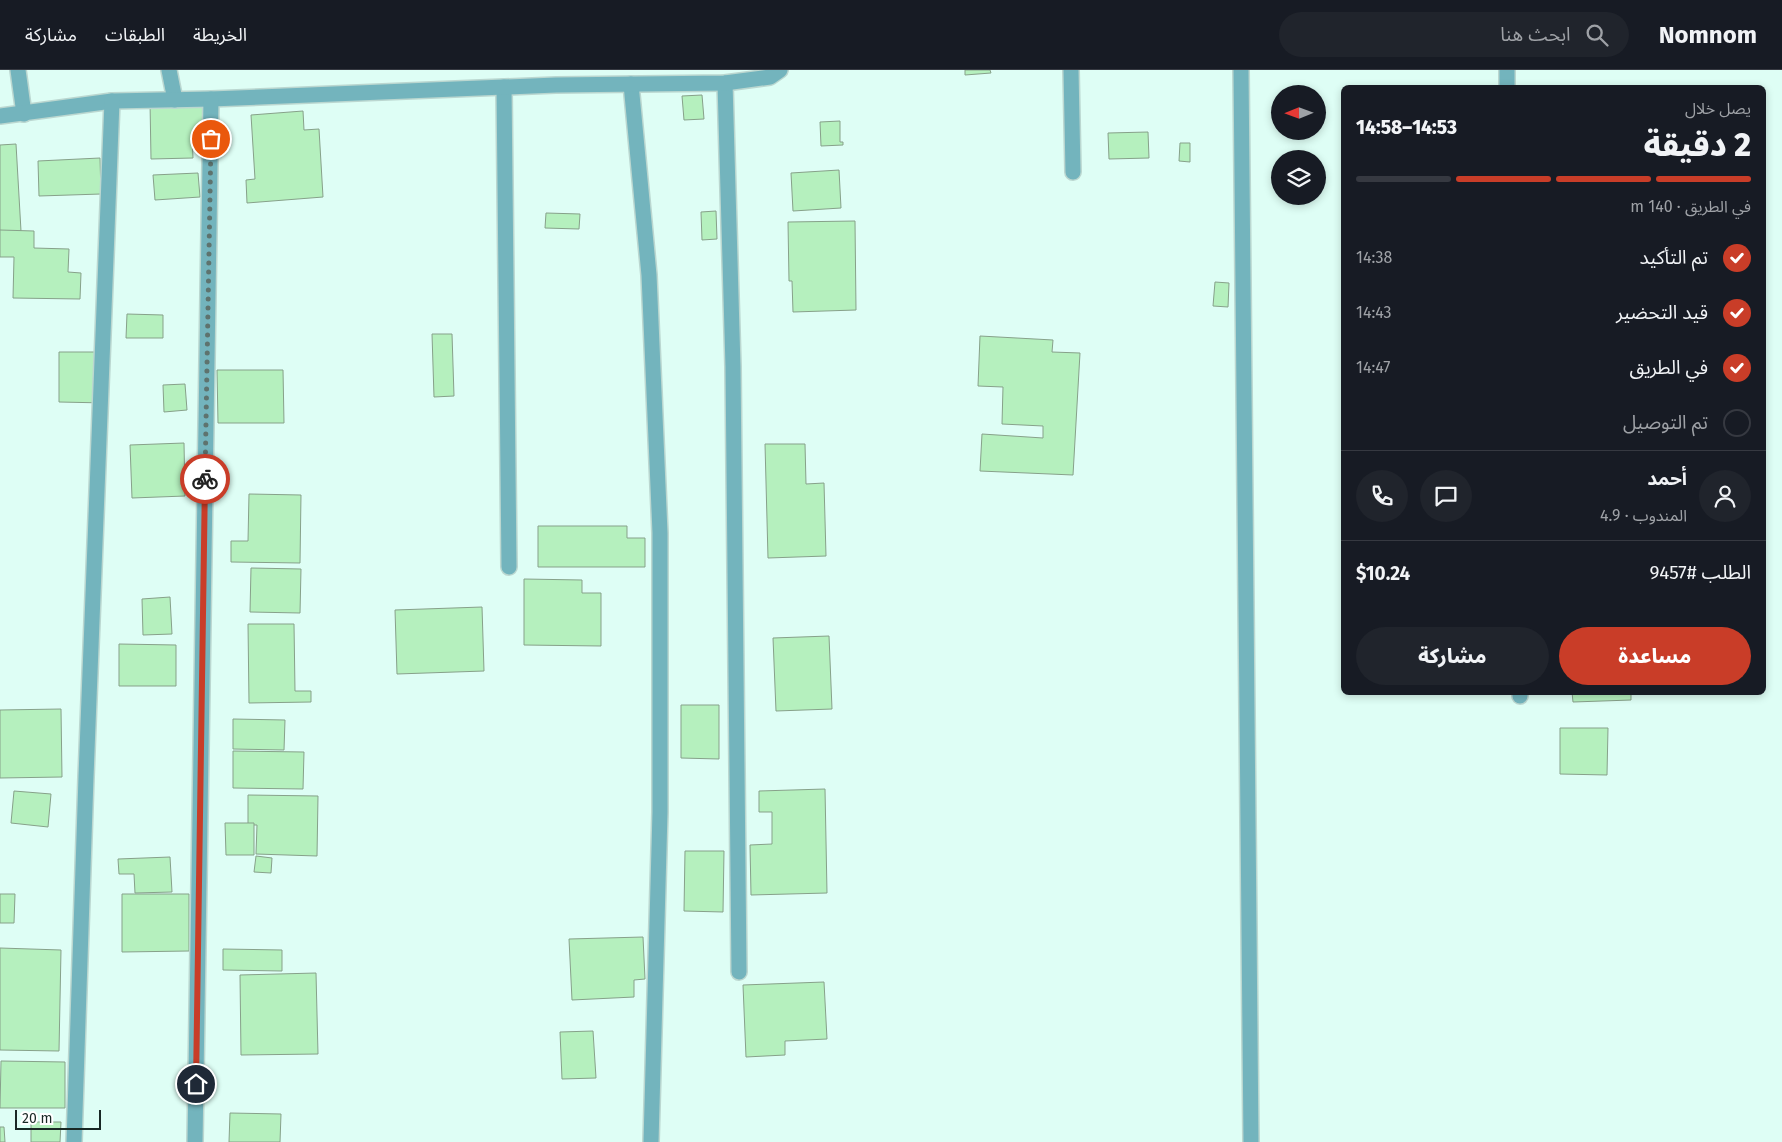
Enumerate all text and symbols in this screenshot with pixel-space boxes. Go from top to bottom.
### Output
search box [1279,12,1629,57]
icon: search [1583,21,1611,49]
text: Nomnom [1659,21,1757,49]
text: ابحث هنا [1500,23,1571,46]
text: مشاركة [25,24,77,46]
text: الطبقات [105,24,165,46]
text: الخريطة [193,24,247,46]
north arrow [1271,85,1326,140]
map controls [1271,85,1326,205]
text: يصل خلال [1685,99,1751,118]
text: 14:53–14:58 [1356,116,1457,139]
pin [190,118,232,160]
icon: bag [197,125,225,153]
text: 2 دقيقة [1643,126,1751,164]
button: layers [1271,150,1326,205]
text: في الطريق · 140 m [1630,197,1751,216]
icon: check [1723,244,1751,272]
text: تم التأكيد [1640,246,1708,269]
text: 14:38 [1356,248,1392,267]
icon: check [1723,299,1751,327]
text: قيد التحضير [1616,301,1708,324]
text: 14:43 [1356,303,1391,322]
icon: check [1723,354,1751,382]
text: في الطريق [1630,356,1708,379]
text: 14:47 [1356,358,1390,377]
text: تم التوصيل [1623,411,1708,434]
courier [180,454,230,504]
icon: bike [191,465,219,493]
text: أحمد [1647,467,1687,490]
button: phone [1356,470,1408,522]
button: chat [1420,470,1472,522]
button: person [1699,470,1751,522]
text: المندوب · 4.9 [1600,506,1687,525]
text: الطلب #9457 [1650,561,1751,584]
text: $10.24 [1356,562,1410,585]
button: مشاركة [1356,627,1549,685]
button: مساعدة [1559,627,1751,685]
pin [175,1063,217,1105]
icon: home [182,1070,210,1098]
scale bar [15,1107,101,1130]
text: 20 m [22,1110,52,1127]

